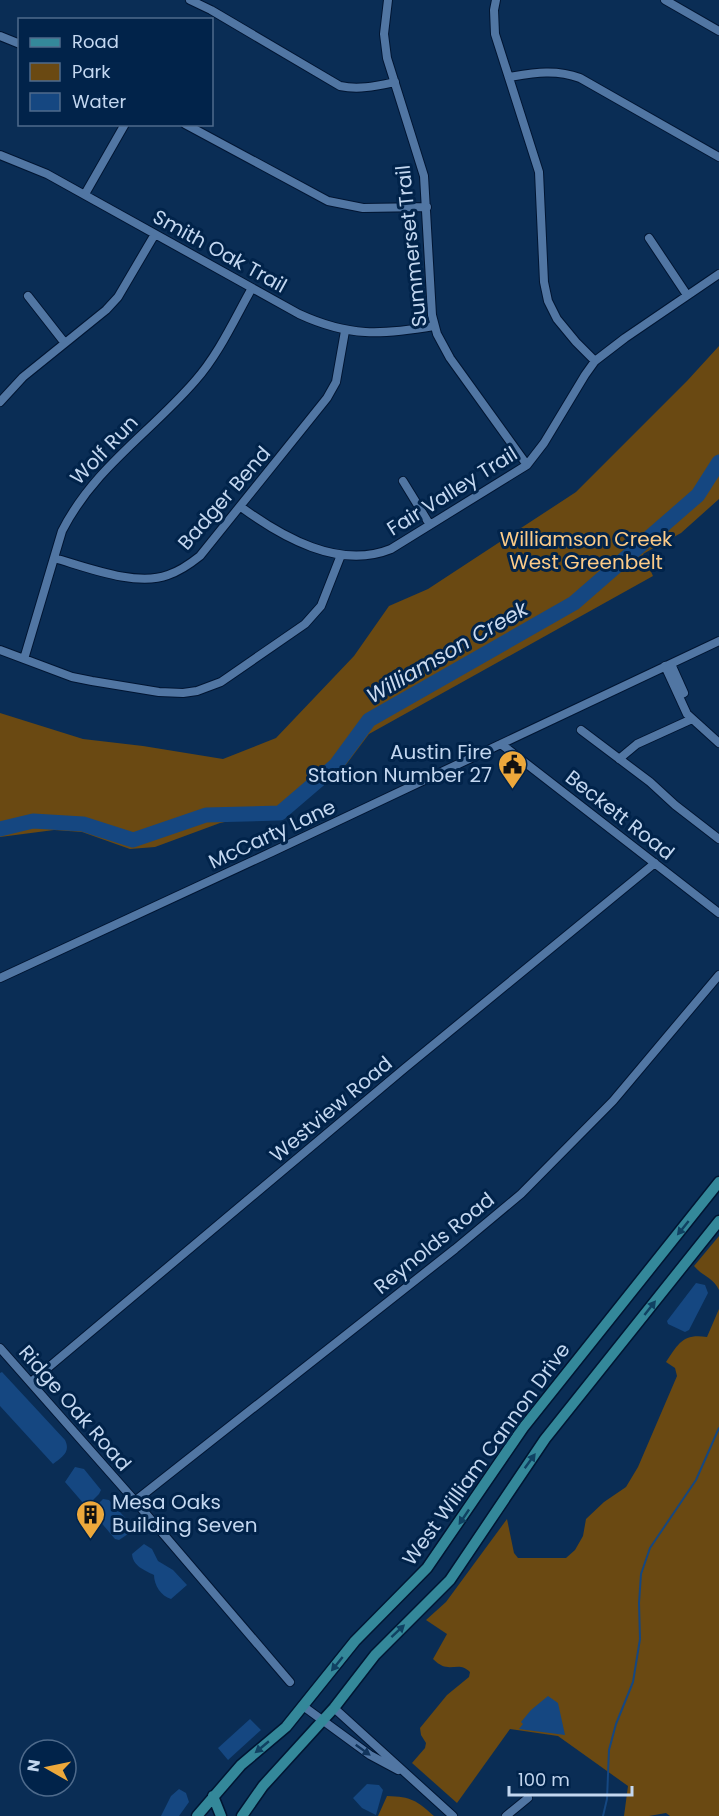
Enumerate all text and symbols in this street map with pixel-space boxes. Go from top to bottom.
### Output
legend [18,18,213,126]
text: Road [72,29,119,54]
text: Park [72,59,111,84]
text: Water [72,89,126,114]
street label: Summerset Trail [389,164,433,328]
street label: Smith Oak Trail [148,203,292,299]
street label: Wolf Run [64,409,144,491]
street label: Badger Bend [171,440,277,556]
street label: Fair Valley Trail [381,440,523,542]
park label: Williamson Creek West Greenbelt [500,525,673,576]
water label: Williamson Creek [361,593,534,710]
place label: Austin Fire Station Number 27 [308,738,492,789]
public building icon: Austin Fire Station Number 27 [497,748,529,790]
street label: Beckett Road [560,764,680,866]
street label: McCarty Lane [204,792,340,876]
street label: Westview Road [264,1049,398,1169]
street label: Reynolds Road [368,1186,500,1300]
one-way arrow [676,1220,689,1236]
one-way arrow [644,1300,656,1315]
street label: West William Cannon Drive [396,1337,576,1571]
street label: Ridge Oak Road [12,1339,138,1477]
one-way arrow [524,1453,535,1469]
place label: Mesa Oaks Building Seven [112,1488,258,1539]
building icon: Mesa Oaks Building Seven [75,1498,107,1540]
one-way arrow [458,1509,469,1525]
one-way arrow [391,1624,406,1638]
one-way arrow [331,1657,343,1672]
north arrow [18,1738,78,1798]
one-way arrow [255,1740,270,1753]
one-way arrow [354,1744,370,1756]
text: N [21,1758,46,1773]
scale bar [509,1759,632,1797]
text: 100 m [518,1767,570,1792]

